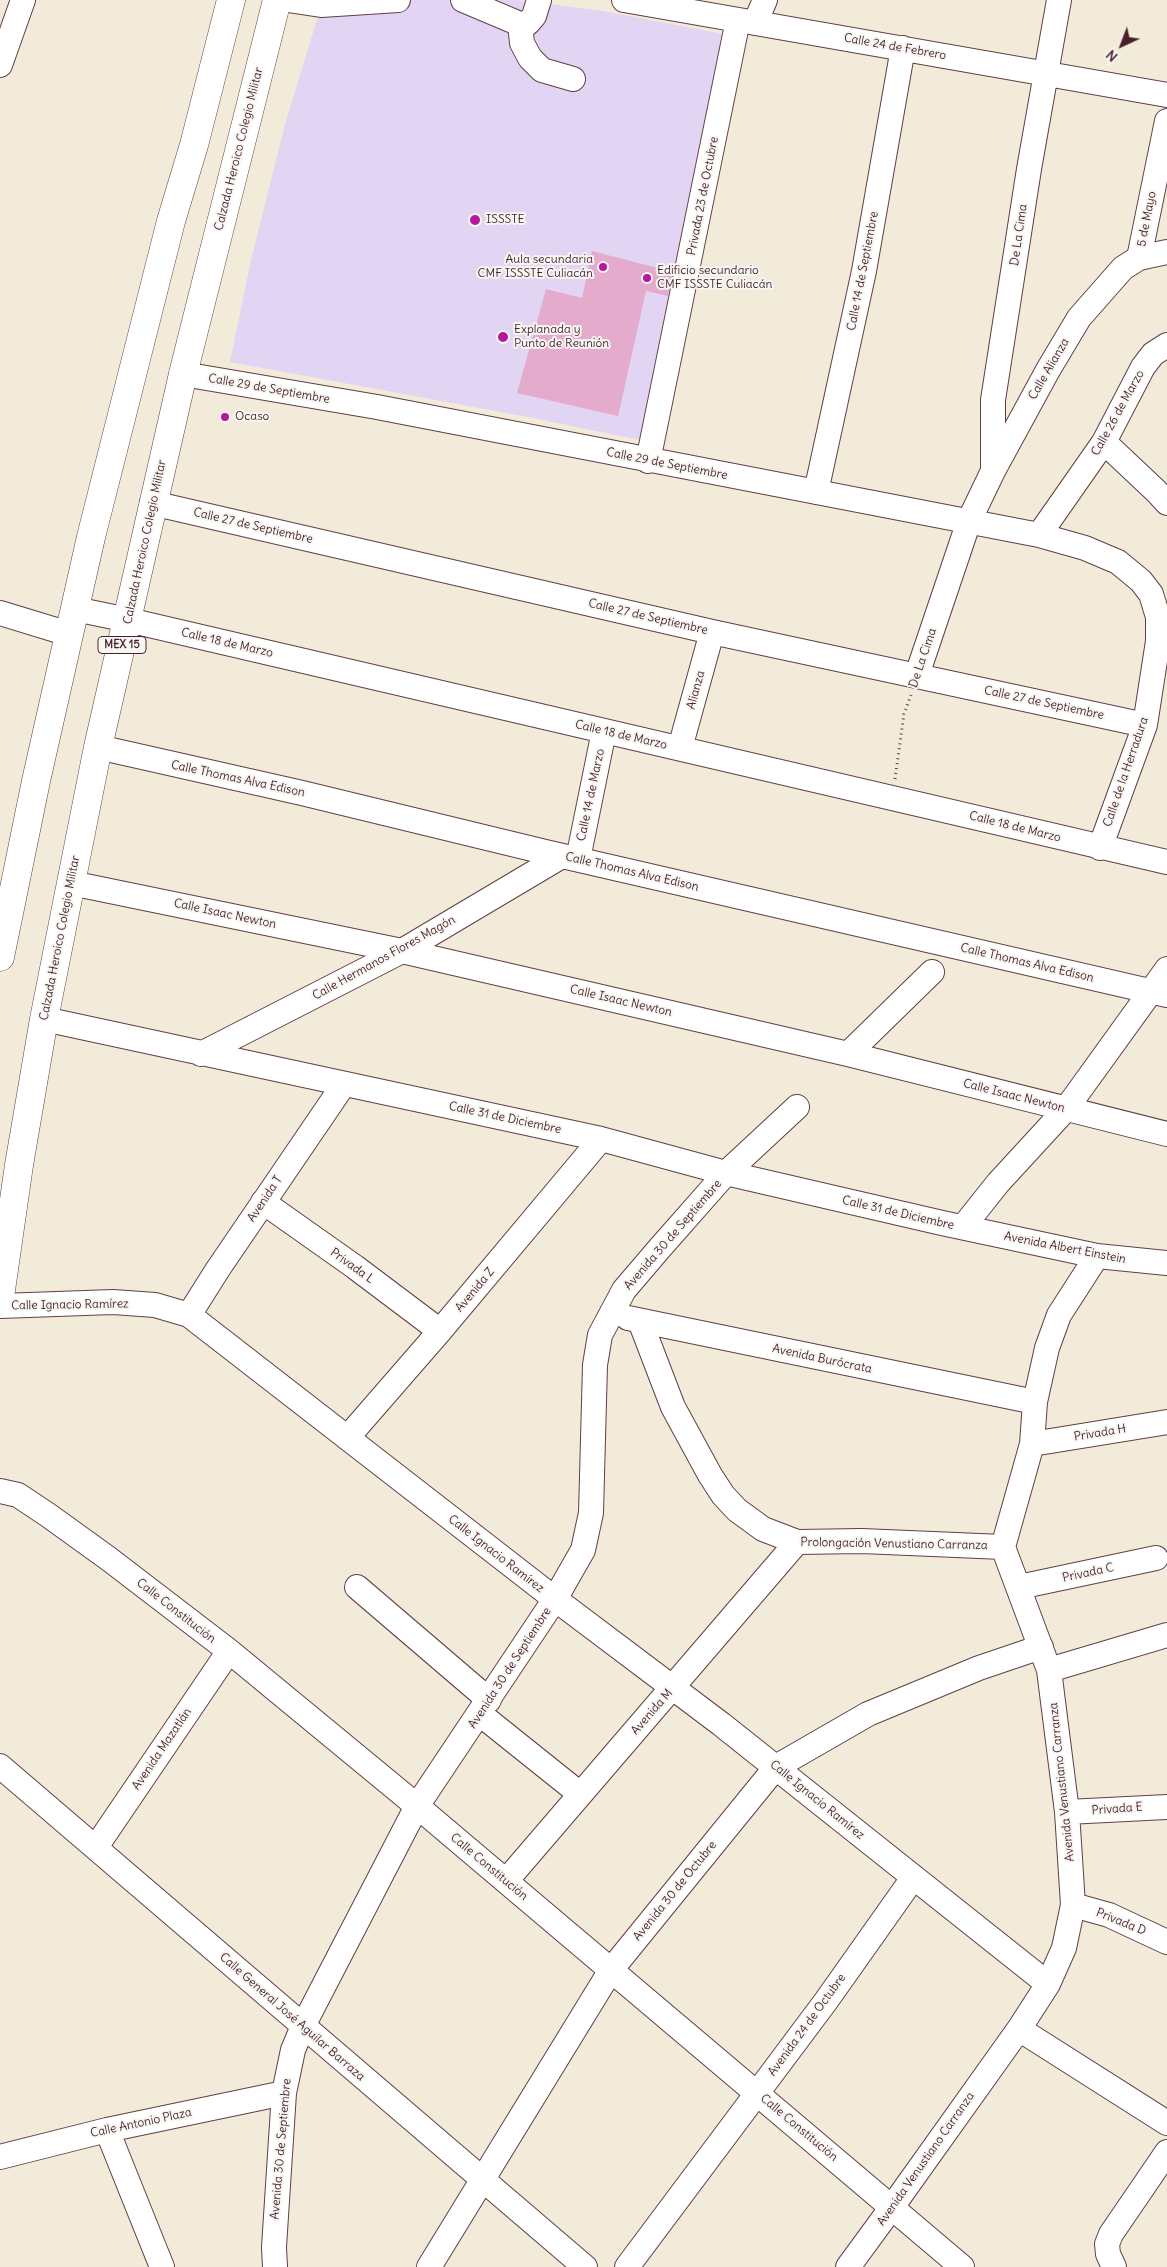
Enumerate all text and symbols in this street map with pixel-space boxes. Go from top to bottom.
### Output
north arrow [1097,20,1147,70]
street label: Calle 24 de Febrero [843,31,947,63]
text: N [1102,46,1121,66]
street label: Calzada Heroico Colegio Militar [212,66,266,232]
street label: Privada 23 de Octubre [684,135,722,257]
street label: 5 de Mayo [1135,190,1159,248]
street label: De La Cima [1008,203,1030,267]
street label: Calle 14 de Septiembre [844,210,882,332]
marker: ISSSTE [468,213,482,227]
place label: ISSSTE [486,213,525,227]
place label: Aula secundaria CMF ISSSTE Culiacán [478,253,593,281]
marker: Aula secundaria CMF ISSSTE Culiacán [597,261,609,273]
place label: Edificio secundario CMF ISSSTE Culiacán [657,264,772,292]
marker: Edificio secundario CMF ISSSTE Culiacán [641,272,653,284]
place label: Explanada y Punto de Reunión [514,323,609,351]
marker: Explanada y Punto de Reunión [496,330,510,344]
street label: Calle Alianza [1026,336,1072,402]
street label: Calle 26 de Marzo [1088,368,1148,458]
street label: Calle 29 de Septiembre [207,371,331,407]
place label: Ocaso [235,410,269,424]
marker: Ocaso [219,411,231,423]
street label: Calle 29 de Septiembre [605,445,729,483]
street label: Calzada Heroico Colegio Militar [121,459,169,625]
street label: Calle 27 de Septiembre [192,505,314,547]
street label: Calle 27 de Septiembre [587,596,709,638]
street label: Calle 18 de Marzo [180,625,274,661]
street label: De La Cima [906,626,940,690]
road number: MEX 15 [98,636,146,654]
street label: Alianza [684,669,708,711]
street label: Calle 27 de Septiembre [983,683,1105,723]
street label: Calle de la Herradura [1100,715,1152,829]
street label: Calle 18 de Marzo [574,717,668,753]
street label: Calle 14 de Marzo [574,748,608,842]
street label: Calle Thomas Alva Edison [170,758,306,800]
street label: Calle 18 de Marzo [968,809,1062,845]
street label: Calle Thomas Alva Edison [564,850,700,894]
street label: Calzada Heroico Colegio Militar [37,854,83,1022]
street label: Calle Isaac Newton [172,896,278,932]
street label: Calle Hermanos Flores Magón [310,913,458,1003]
street label: Calle Thomas Alva Edison [959,941,1095,985]
street label: Calle Isaac Newton [569,982,673,1020]
street label: Calle Isaac Newton [962,1076,1066,1116]
street label: Calle 31 de Diciembre [447,1099,563,1137]
street label: Avenida T [244,1173,286,1225]
street label: Avenida 30 de Septiembre [621,1177,725,1293]
street label: Calle 31 de Diciembre [841,1193,955,1233]
street label: Avenida Albert Einstein [1003,1229,1127,1267]
street label: Privada L [327,1245,377,1287]
street label: Avenida Z [452,1265,498,1315]
street label: Calle Ignacio Ramírez [11,1297,129,1313]
street label: Avenida Burócrata [771,1341,873,1377]
street label: Privada H [1073,1422,1127,1444]
street label: Calle Ignacio Ramírez [445,1512,547,1596]
street label: Prolongación Venustiano Carranza [800,1535,988,1553]
street label: Privada C [1061,1561,1115,1585]
street label: Calle Constitución [134,1576,218,1646]
street label: Avenida 30 de Septiembre [465,1605,555,1731]
street label: Avenida M [628,1686,676,1738]
street label: Avenida Venustiano Carranza [1046,1702,1078,1862]
street label: Avenida Mazatlán [129,1705,195,1793]
street label: Calle Ignacio Ramírez [767,1757,867,1843]
street label: Privada E [1091,1800,1143,1818]
street label: Calle Constitución [447,1830,531,1904]
street label: Avenida 30 de Octubre [630,1838,720,1944]
street label: Privada D [1094,1905,1148,1939]
street label: Calle General José Aguilar Barraza [216,1950,368,2084]
street label: Avenida 24 de Octubre [765,1971,849,2079]
street label: Avenida 30 de Septiembre [268,2078,294,2220]
street label: Avenida Venustiano Carranza [874,2089,978,2229]
street label: Calle Constitución [757,2091,841,2165]
street label: Calle Antonio Plaza [89,2105,193,2141]

